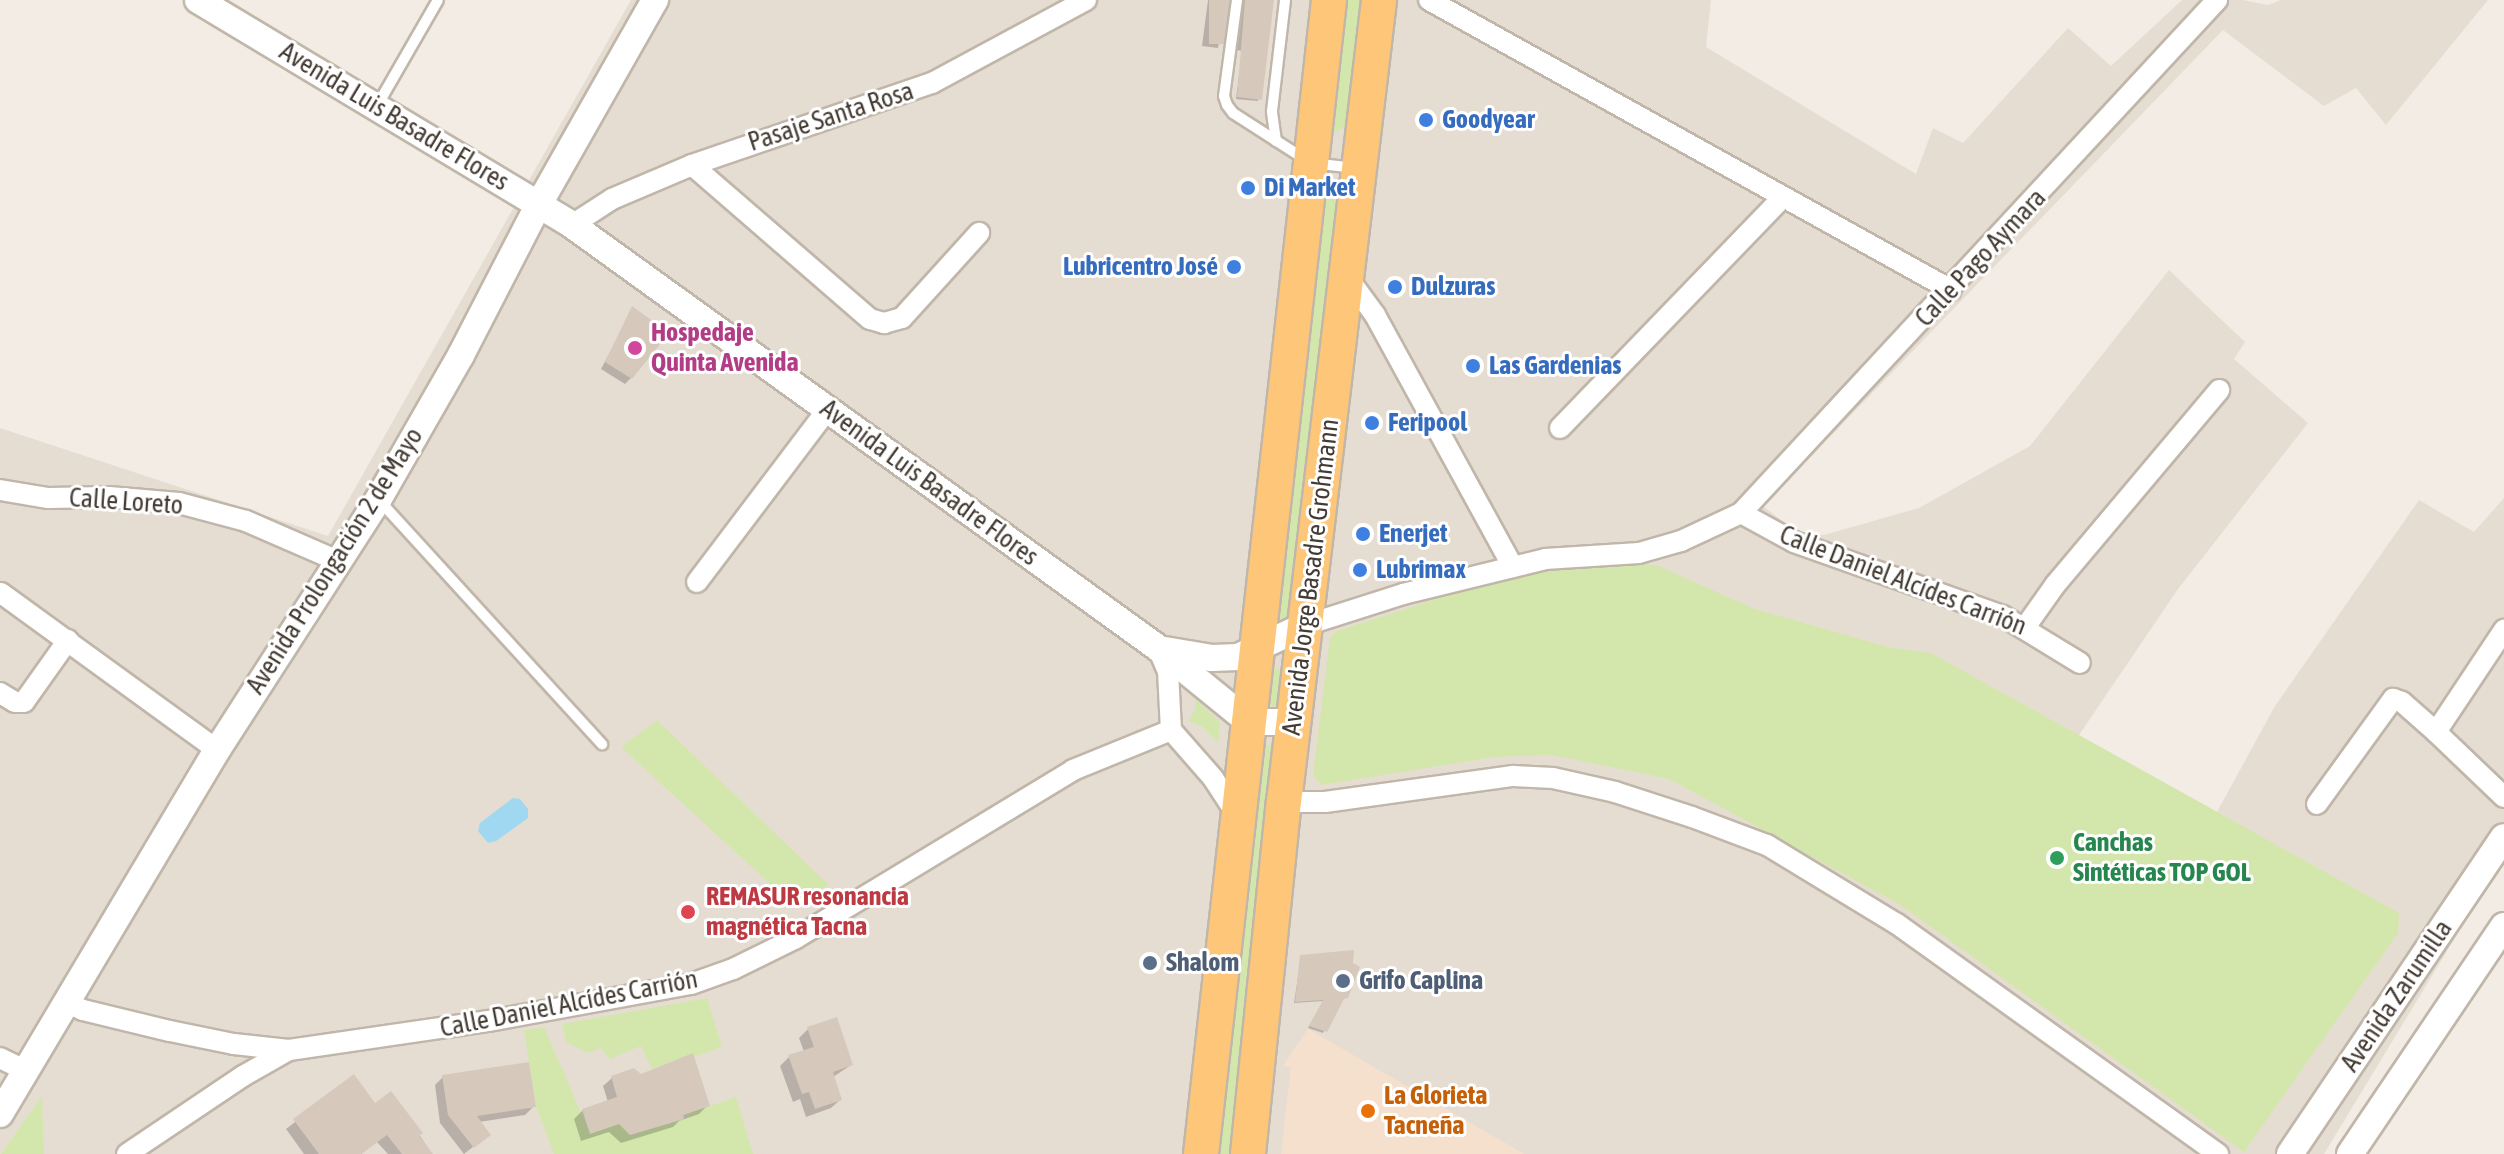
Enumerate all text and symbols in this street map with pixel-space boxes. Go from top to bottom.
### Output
street label: Avenida Luis Basadre Flores [274,36,514,198]
street label: Pasaje Santa Rosa [744,76,918,158]
place label: Goodyear [1442,104,1535,136]
marker: Goodyear [1417,111,1435,129]
place label: Di Market [1264,172,1355,204]
marker: Di Market [1239,179,1257,197]
street label: Calle Pago Aymara [1909,183,2053,333]
place label: Lubricentro José [1063,251,1218,283]
marker: Lubricentro José [1225,258,1243,276]
place label: Dulzuras [1411,271,1495,303]
marker: Dulzuras [1386,278,1404,296]
place label: Hospedaje Quinta Avenida [651,317,798,378]
marker: Hospedaje Quinta Avenida [626,339,644,357]
place label: Las Gardenias [1489,350,1621,382]
marker: Las Gardenias [1464,357,1482,375]
street label: Avenida Luis Basadre Flores [814,393,1044,573]
place label: Feripool [1388,407,1467,439]
marker: Feripool [1363,414,1381,432]
street label: Avenida Jorge Basadre Grohmann [1276,417,1346,737]
street label: Avenida Prolongación 2 de Mayo [240,422,430,700]
street label: Calle Loreto [68,482,184,522]
place label: Enerjet [1379,518,1447,550]
street label: Calle Daniel Alcídes Carrión [1775,519,2031,643]
marker: Enerjet [1354,525,1372,543]
place label: Lubrimax [1376,554,1466,586]
marker: Lubrimax [1351,561,1369,579]
place label: Canchas Sintéticas TOP GOL [2073,827,2251,888]
marker: Canchas Sintéticas TOP GOL [2048,849,2066,867]
place label: REMASUR resonancia magnética Tacna [706,881,909,942]
marker: REMASUR resonancia magnética Tacna [677,901,699,923]
street label: Avenida Zarumilla [2335,914,2459,1078]
place label: Shalom [1166,947,1239,979]
marker: Shalom [1141,954,1159,972]
street label: Calle Daniel Alcídes Carrión [437,964,701,1044]
place label: Grifo Caplina [1359,965,1483,997]
marker: Grifo Caplina [1334,972,1352,990]
place label: La Glorieta Tacneña [1384,1080,1487,1142]
marker: La Glorieta Tacneña [1359,1102,1377,1120]

